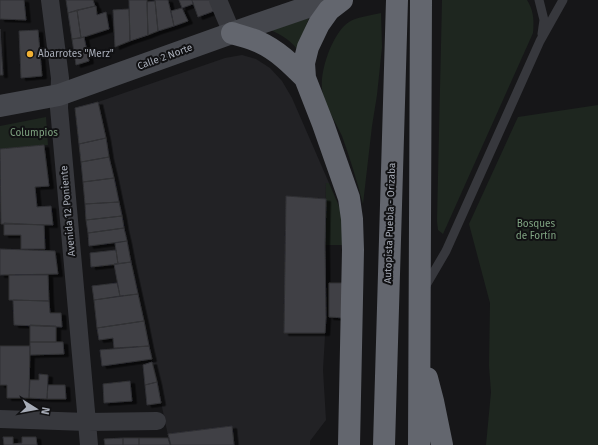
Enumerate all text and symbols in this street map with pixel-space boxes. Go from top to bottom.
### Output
street label: Calle 2 Norte [136,41,194,73]
place label: Abarrotes "Merz" [38,48,114,60]
marker: Abarrotes "Merz" [25,49,35,59]
park label: Columpios [10,127,58,139]
street label: Autopista Puebla - Orizaba [382,162,398,284]
street label: Avenida 12 Poniente [58,165,78,257]
park label: Bosques de Fortín [516,218,556,242]
north arrow [16,389,56,429]
text: N [38,406,52,416]

